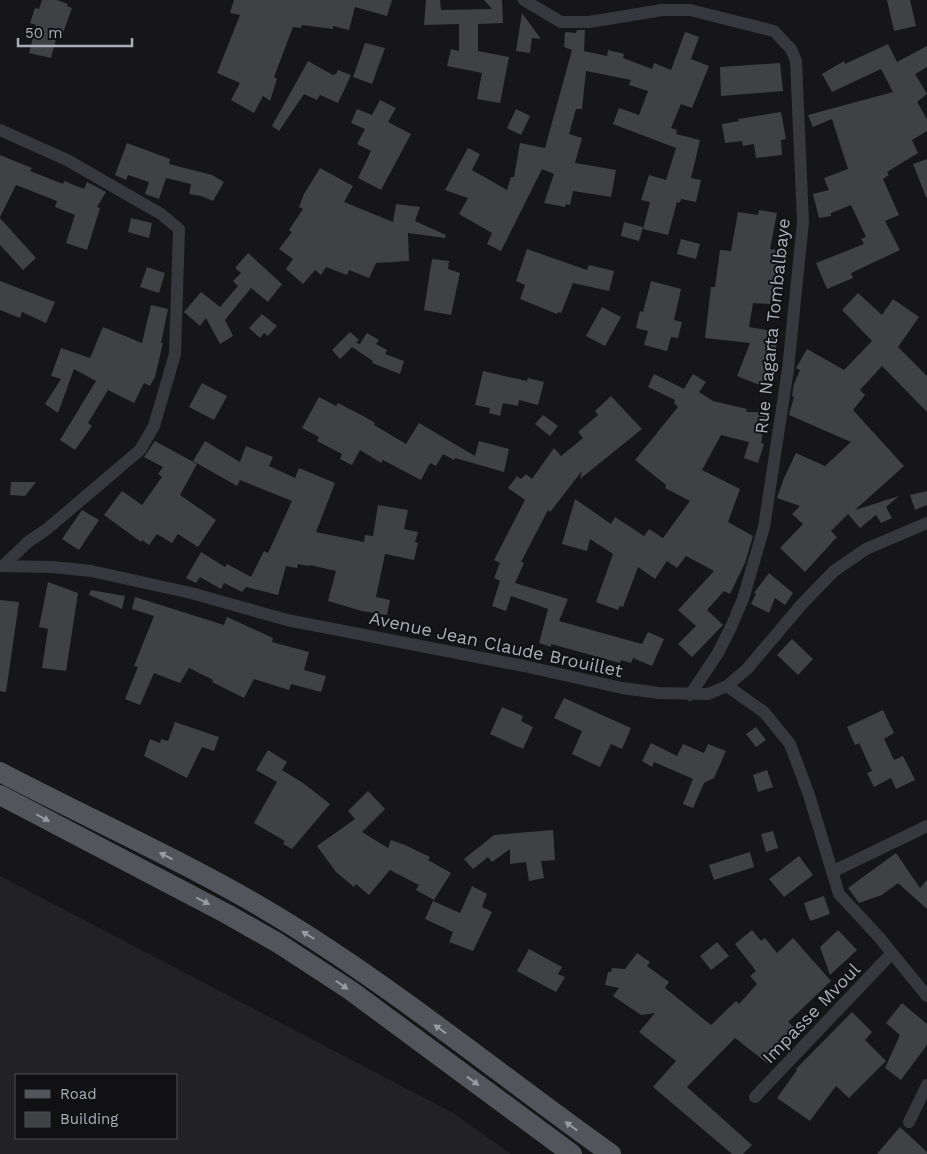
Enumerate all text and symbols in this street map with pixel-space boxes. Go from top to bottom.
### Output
scale bar [18,15,131,47]
text: 50 m [25,24,62,42]
street label: Rue Nagarta Tombalbaye [750,217,794,435]
street label: Avenue Jean Claude Brouillet [367,607,625,681]
one-way arrow [36,814,50,822]
one-way arrow [158,852,173,860]
one-way arrow [196,897,210,905]
one-way arrow [301,930,314,940]
street label: Impasse Mvoul [758,958,865,1068]
one-way arrow [335,980,349,990]
one-way arrow [434,1024,447,1035]
legend [15,1074,178,1139]
one-way arrow [466,1076,480,1086]
text: Road [60,1085,97,1103]
text: Building [60,1110,118,1128]
one-way arrow [564,1121,578,1131]

